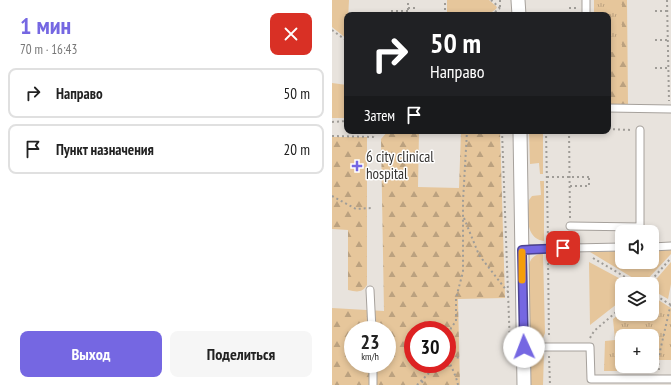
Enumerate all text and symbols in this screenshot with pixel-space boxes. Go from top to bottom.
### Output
text: 1 мин [20,10,71,41]
button: close [270,13,312,55]
text: 50 m [430,24,481,61]
icon: right [364,28,416,80]
text: 70 m · 16:43 [20,41,77,58]
text: Направо [430,60,485,83]
icon: right [22,82,44,104]
text: Направо [56,84,103,103]
text: 50 m [284,84,310,103]
icon: arrive [403,104,425,126]
text: Затем [364,106,395,125]
icon: arrive [22,138,44,160]
text: Пункт назначения [56,140,154,159]
text: 20 m [284,140,310,159]
place label: 6 city clinical hospital [366,147,434,183]
marker: 6 city clinical hospital [351,160,363,172]
map controls [615,225,659,373]
button: sound [615,225,659,269]
pin [546,231,580,265]
icon: arrive [552,237,574,259]
button: layers [615,277,659,321]
speed limit sign: 30 [404,321,456,373]
position arrow [503,326,545,368]
text: 23 [360,329,380,355]
button: + [615,329,659,373]
button: Выход [20,331,162,377]
button: Поделиться [170,331,312,377]
text: km/h [361,350,379,363]

